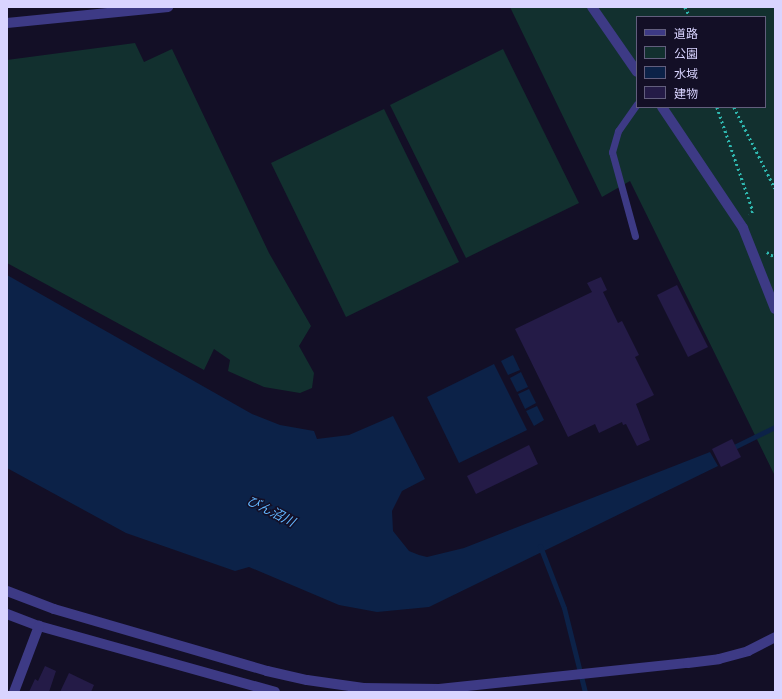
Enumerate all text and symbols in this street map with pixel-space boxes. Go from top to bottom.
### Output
legend [636,16,766,108]
text: 道路 [674,26,698,41]
text: 公園 [674,46,698,61]
text: 水域 [674,66,698,81]
text: 建物 [674,86,698,101]
water label: びん沼川 [244,492,298,530]

